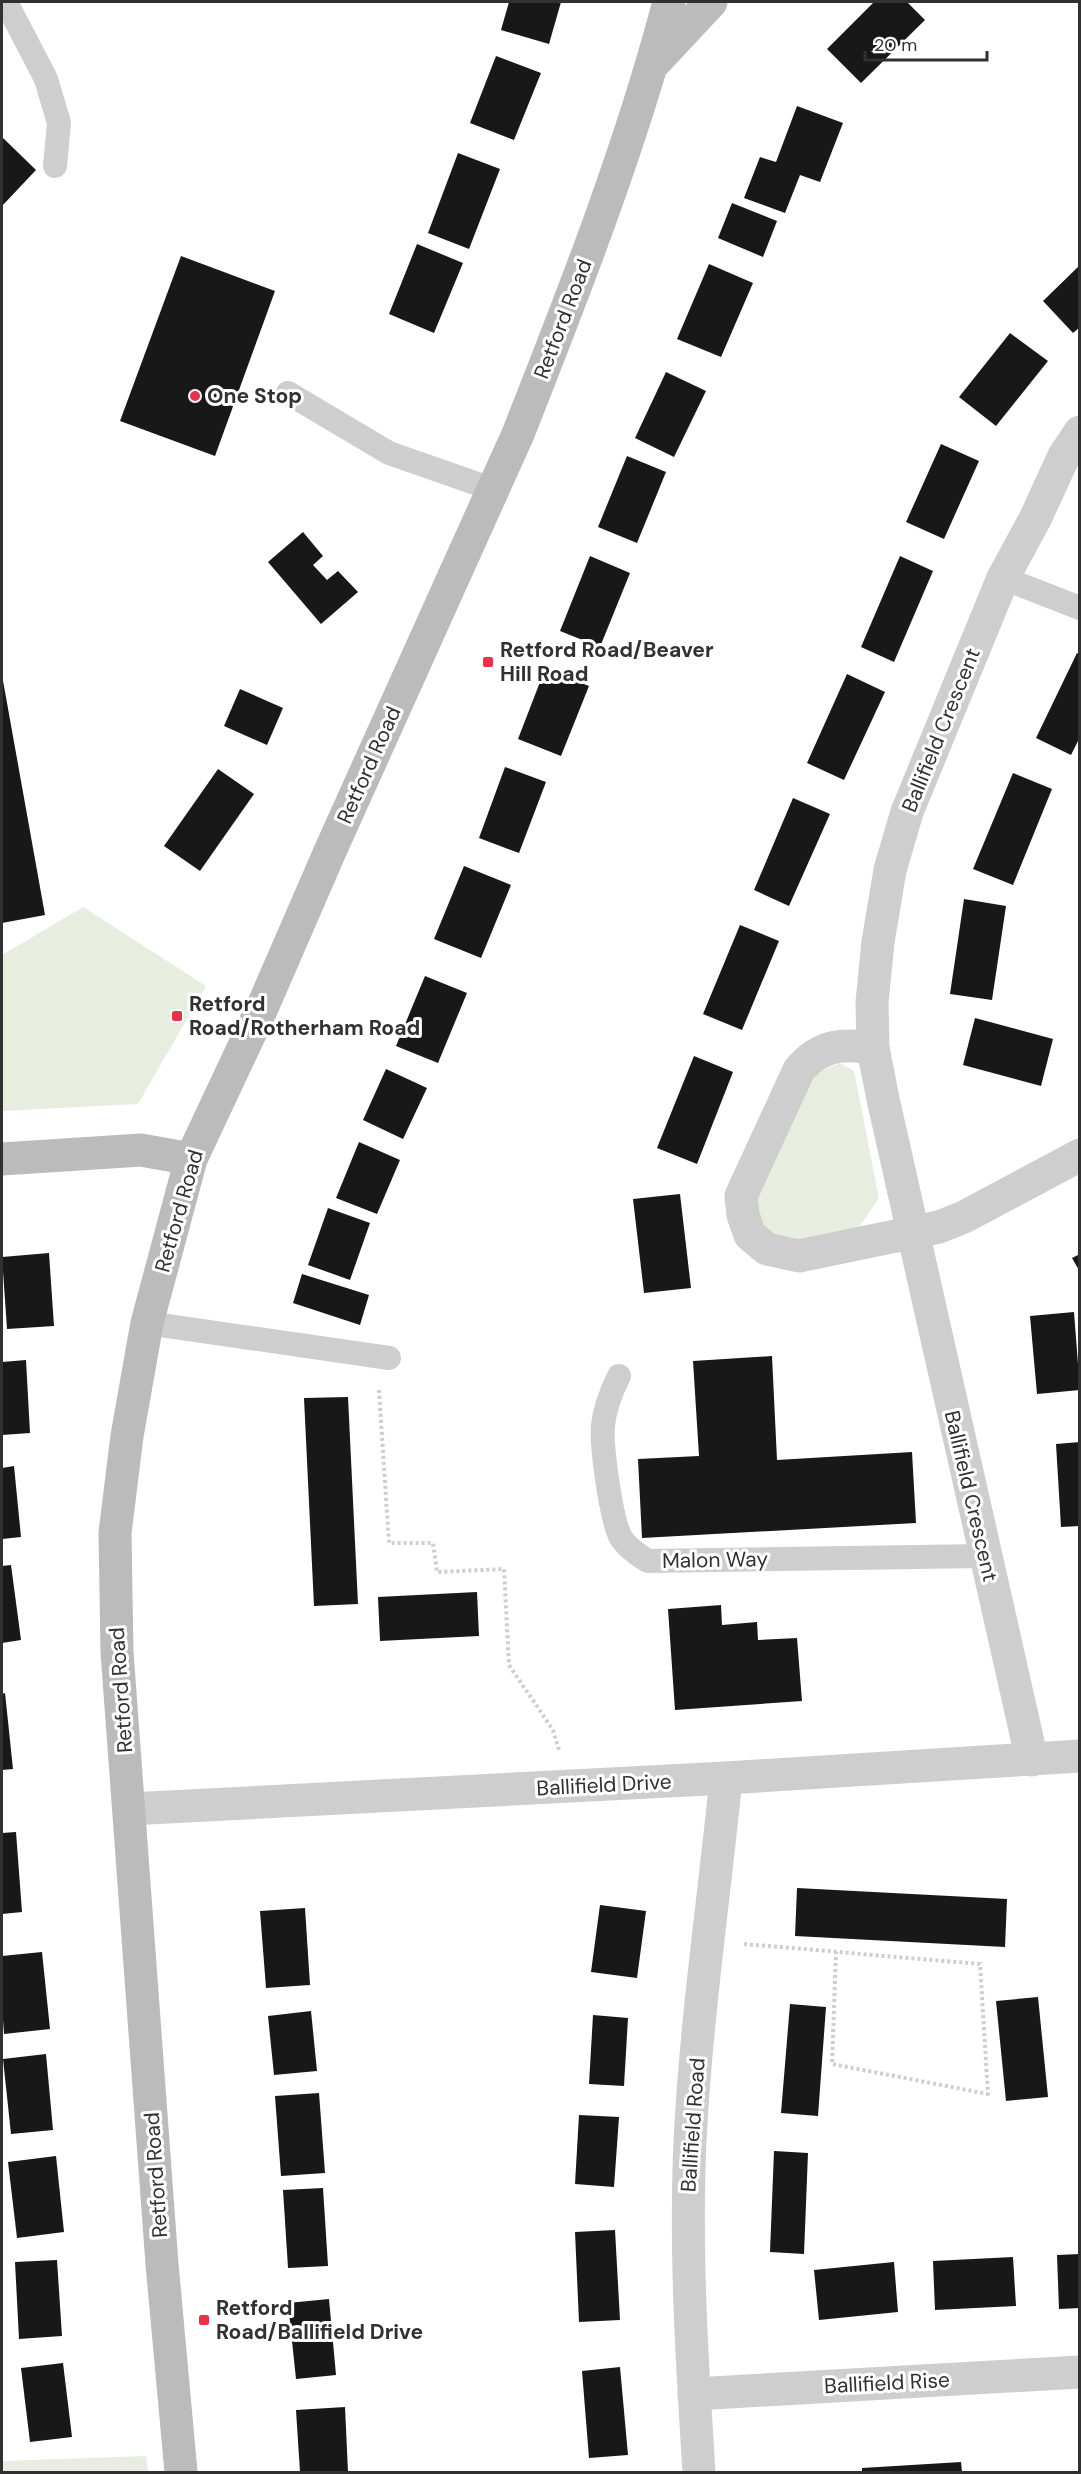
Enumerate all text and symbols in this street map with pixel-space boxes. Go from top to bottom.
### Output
scale bar [865,24,986,62]
text: 20 m [874,33,917,57]
street label: Retford Road [527,255,599,383]
place label: One Stop [207,382,302,410]
marker: One Stop [188,389,202,403]
place label: Retford Road/Beaver Hill Road [500,636,714,688]
street label: Ballifield Crescent [895,644,987,816]
marker: Retford Road/Beaver Hill Road [481,655,495,669]
street label: Retford Road [331,702,407,828]
place label: Retford Road/Rotherham Road [189,990,420,1042]
marker: Retford Road/Rotherham Road [170,1009,184,1023]
street label: Retford Road [148,1147,210,1275]
street label: Ballifield Crescent [938,1408,1004,1584]
street label: Malon Way [662,1545,769,1575]
street label: Retford Road [103,1626,139,1754]
street label: Ballifield Drive [536,1767,672,1803]
street label: Ballifield Road [674,2057,712,2193]
street label: Retford Road [138,2111,174,2239]
place label: Retford Road/Ballifield Drive [216,2294,423,2346]
marker: Retford Road/Ballifield Drive [197,2313,211,2327]
street label: Ballifield Rise [824,2366,951,2400]

